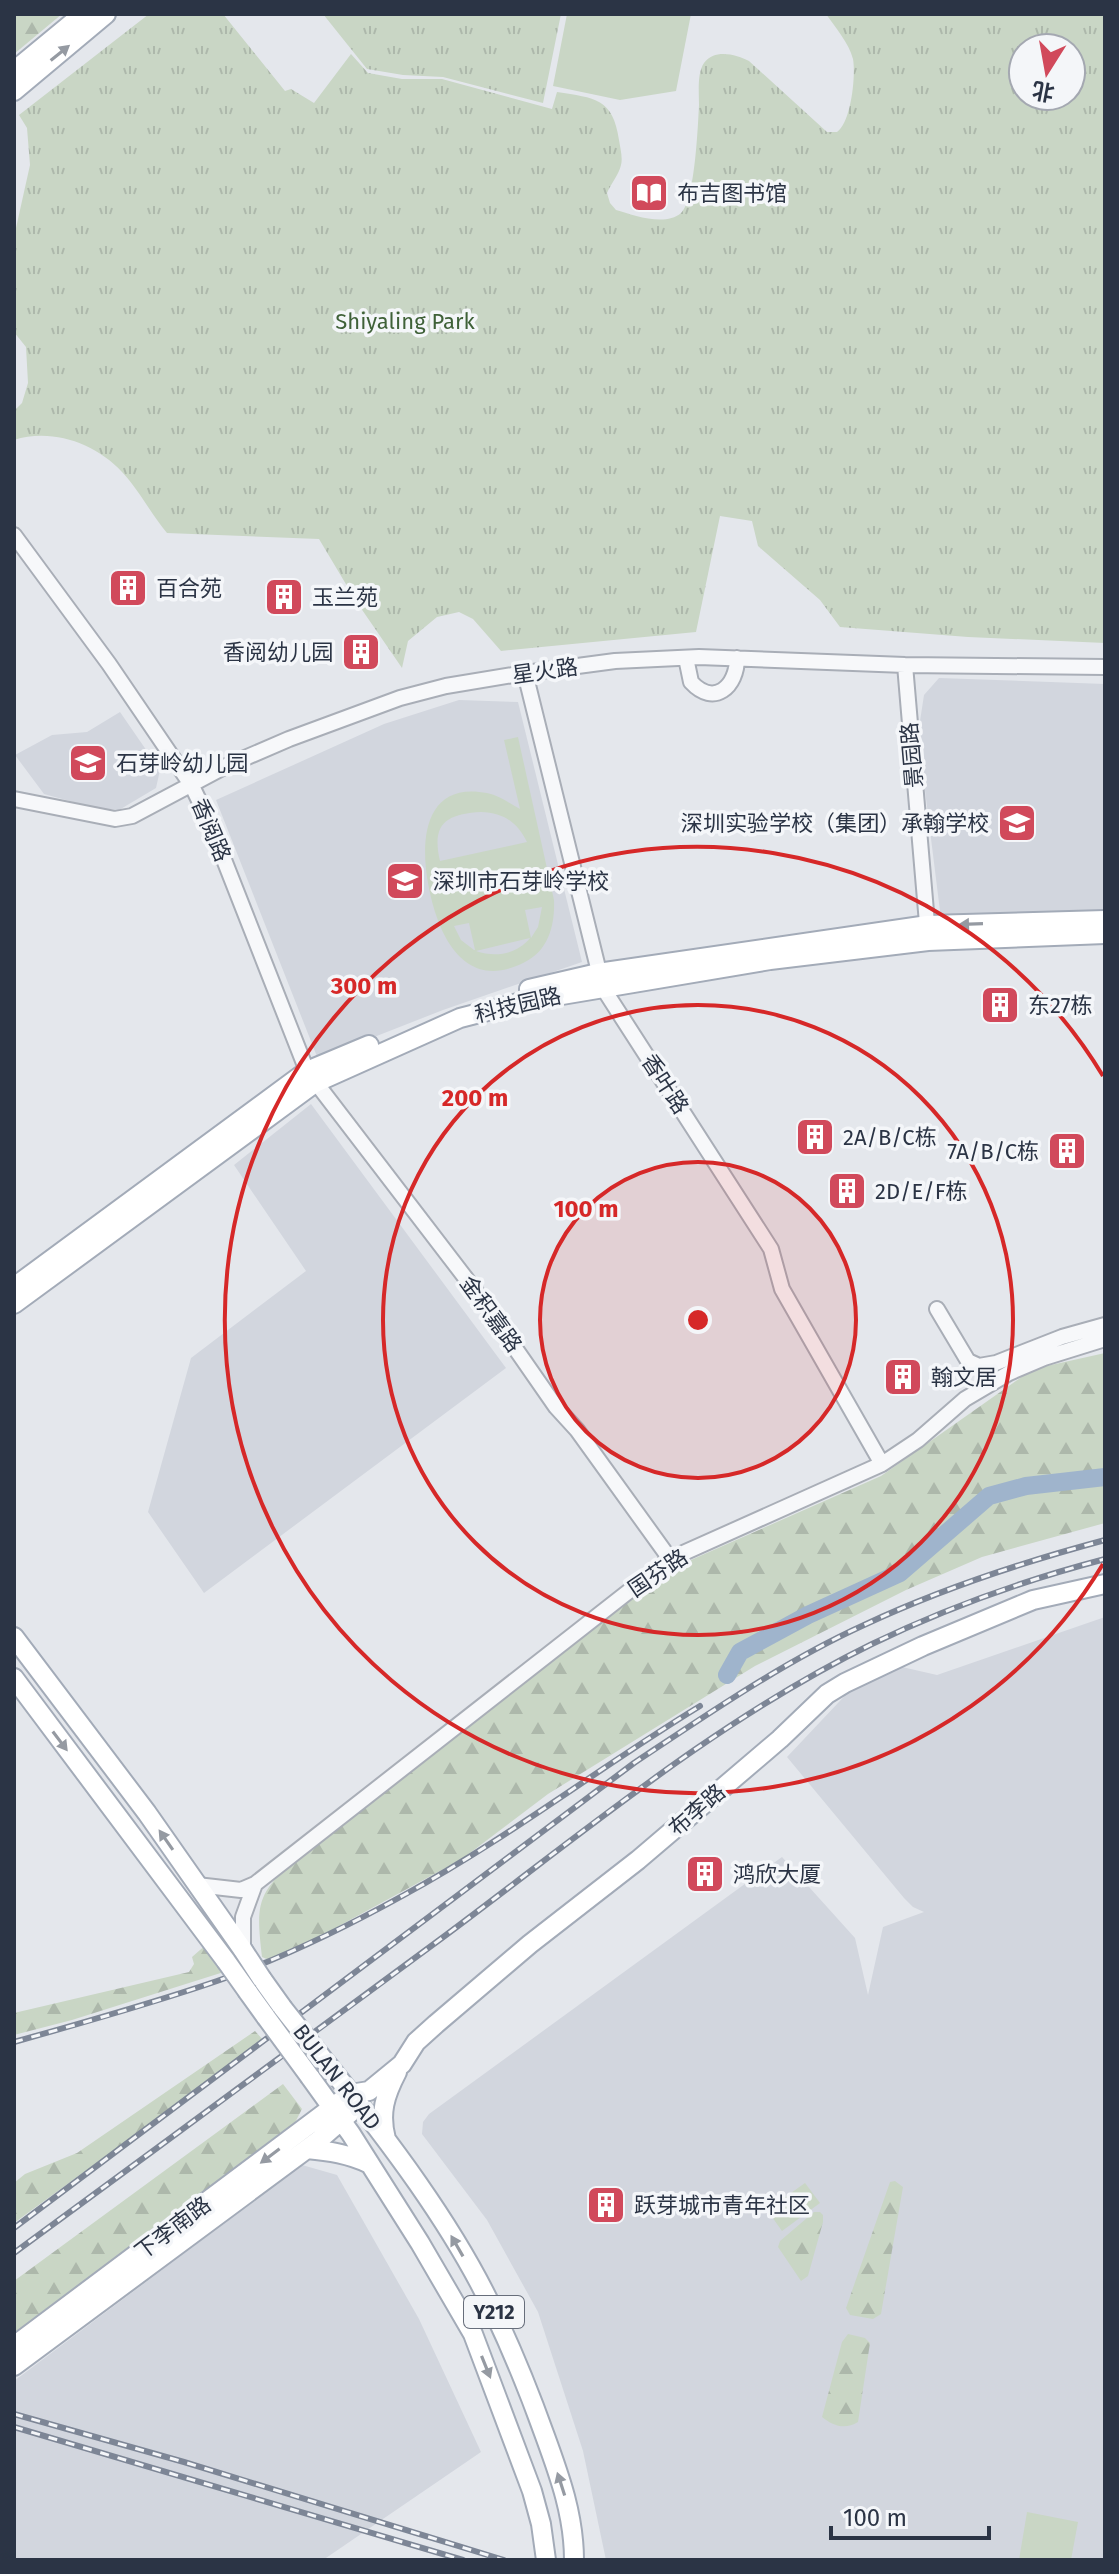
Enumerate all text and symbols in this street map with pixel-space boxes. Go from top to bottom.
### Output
north arrow [1007,32,1087,112]
one-way arrow [50,44,71,61]
text: 北 [1030,76,1057,106]
library icon: 布吉图书馆 [628,172,670,214]
place label: 布吉图书馆 [677,180,787,207]
park label: Shiyaling Park [335,308,475,335]
building icon: 百合苑 [107,567,149,609]
place label: 百合苑 [156,575,222,602]
building icon: 玉兰苑 [263,576,305,618]
place label: 玉兰苑 [312,584,378,611]
building icon: 香阅幼儿园 [340,631,382,673]
place label: 香阅幼儿园 [223,639,333,666]
street label: 星火路 [510,653,580,689]
street label: 景园路 [896,721,928,789]
school or university icon: 石芽岭幼儿园 [67,742,109,784]
place label: 石芽岭幼儿园 [116,750,248,777]
street label: 香阅路 [186,794,236,866]
school or university icon: 深圳实验学校（集团）承翰学校 [996,802,1038,844]
place label: 深圳实验学校（集团）承翰学校 [681,810,989,837]
school or university icon: 深圳市石芽岭学校 [384,860,426,902]
place label: 深圳市石芽岭学校 [433,868,609,895]
one-way arrow [958,917,983,930]
text: 300 m [330,972,397,1000]
street label: 科技园路 [472,982,564,1028]
building icon: 东27栋 [979,984,1021,1026]
place label: 东27栋 [1028,992,1092,1019]
street label: 香叶路 [636,1049,694,1119]
text: 200 m [442,1084,508,1112]
building icon: 2A/B/C栋 [794,1116,836,1158]
place label: 2A/B/C栋 [843,1124,937,1151]
building icon: 7A/B/C栋 [1046,1130,1088,1172]
place label: 7A/B/C栋 [947,1138,1039,1165]
building icon: 2D/E/F栋 [826,1170,868,1212]
place label: 2D/E/F栋 [875,1178,968,1205]
text: 100 m [553,1195,619,1223]
street label: 金积嘉路 [454,1270,528,1358]
centre of rings [684,1306,712,1334]
building icon: 翰文居 [882,1356,924,1398]
place label: 翰文居 [931,1364,997,1391]
street label: 国芬路 [623,1543,693,1603]
one-way arrow [52,1731,68,1751]
street label: 布李路 [663,1778,731,1842]
one-way arrow [159,1830,174,1851]
building icon: 鸿欣大厦 [684,1853,726,1895]
place label: 鸿欣大厦 [733,1861,821,1888]
street label: BULAN ROAD [287,2019,387,2135]
one-way arrow [260,2147,280,2163]
building icon: 跃芽城市青年社区 [585,2184,627,2226]
street label: 下李南路 [130,2191,216,2265]
place label: 跃芽城市青年社区 [634,2192,810,2219]
one-way arrow [450,2235,464,2257]
road number: Y212 [464,2296,524,2328]
one-way arrow [480,2355,493,2379]
one-way arrow [555,2471,567,2495]
scale bar [831,2490,989,2540]
text: 100 m [843,2504,907,2532]

